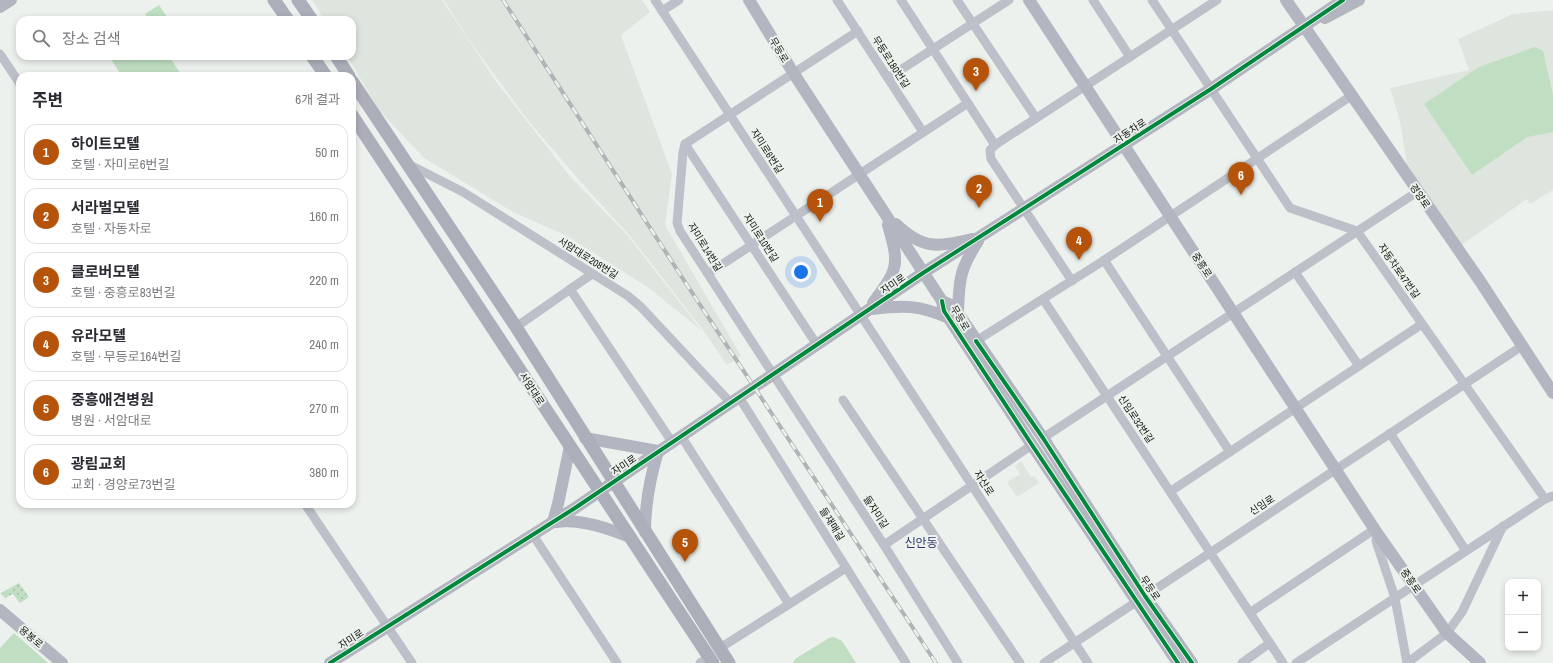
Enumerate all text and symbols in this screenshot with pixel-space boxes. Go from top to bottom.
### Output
search box [16,16,356,60]
icon: search [30,27,52,49]
text: 장소 검색 [62,28,121,49]
street label: 무등로180번길 [869,33,913,91]
street label: 무등로 [766,35,792,65]
pin: 3 [963,58,989,91]
text: 주변 [32,88,63,111]
text: 6개 결과 [295,91,340,108]
street label: 자동차로 [1111,116,1149,146]
street label: 자미로6번길 [748,126,786,176]
text: 하이트모텔 [71,133,140,154]
text: 1 [43,144,49,161]
text: 50 m [315,144,339,161]
text: 호텔 · 자미로6번길 [71,156,170,173]
pin: 6 [1228,162,1254,195]
pin: 2 [966,175,992,208]
street label: 경양로 [1407,181,1433,211]
pin: 1 [807,189,833,222]
text: 서라벌모텔 [71,197,140,218]
text: 2 [43,208,49,225]
text: 160 m [309,208,339,225]
street label: 자미로10번길 [741,211,781,265]
text: 호텔 · 자동차로 [71,220,152,237]
street label: 자미로14번길 [685,220,725,274]
pin: 4 [1066,227,1092,260]
street label: 서암대로208번길 [555,234,621,282]
street label: 자동차로47번길 [1375,241,1423,301]
street label: 중흥로 [1189,250,1215,280]
text: 클로버모텔 [71,261,140,282]
your location [791,262,811,282]
street label: 자미로 [878,271,908,297]
text: 3 [43,272,49,289]
text: 220 m [309,272,339,289]
text: 호텔 · 중흥로83번길 [71,284,175,301]
street label: 무등로 [947,303,973,333]
text: 유라모텔 [71,325,126,346]
text: 4 [43,336,49,353]
text: 240 m [309,336,339,353]
text: 호텔 · 무등로164번길 [71,348,181,365]
street label: 서암대로 [517,370,547,408]
text: 중흥애견병원 [71,389,154,410]
street label: 신임로32번길 [1115,393,1157,445]
text: 5 [43,400,49,417]
text: 270 m [309,400,339,417]
text: 병원 · 서암대로 [71,412,152,429]
street label: 자미로 [609,452,639,478]
text: 광림교회 [71,453,126,474]
text: 6 [43,464,49,481]
text: 380 m [309,464,339,481]
street label: 자산로 [971,468,997,498]
text: 교회 · 경양로73번길 [71,476,175,493]
street label: 신임로 [1247,492,1277,518]
street label: 들자미길 [861,493,891,531]
street label: 들재매길 [817,505,847,543]
pin: 5 [672,529,698,562]
district label: 신안동 [904,535,938,551]
street label: 중흥로 [1398,566,1424,596]
street label: 무등로 [1137,573,1163,603]
map controls [1505,579,1541,651]
button: + [1505,579,1541,615]
button: − [1505,615,1541,651]
street label: 용봉로 [16,623,46,651]
street label: 자미로 [336,626,366,652]

